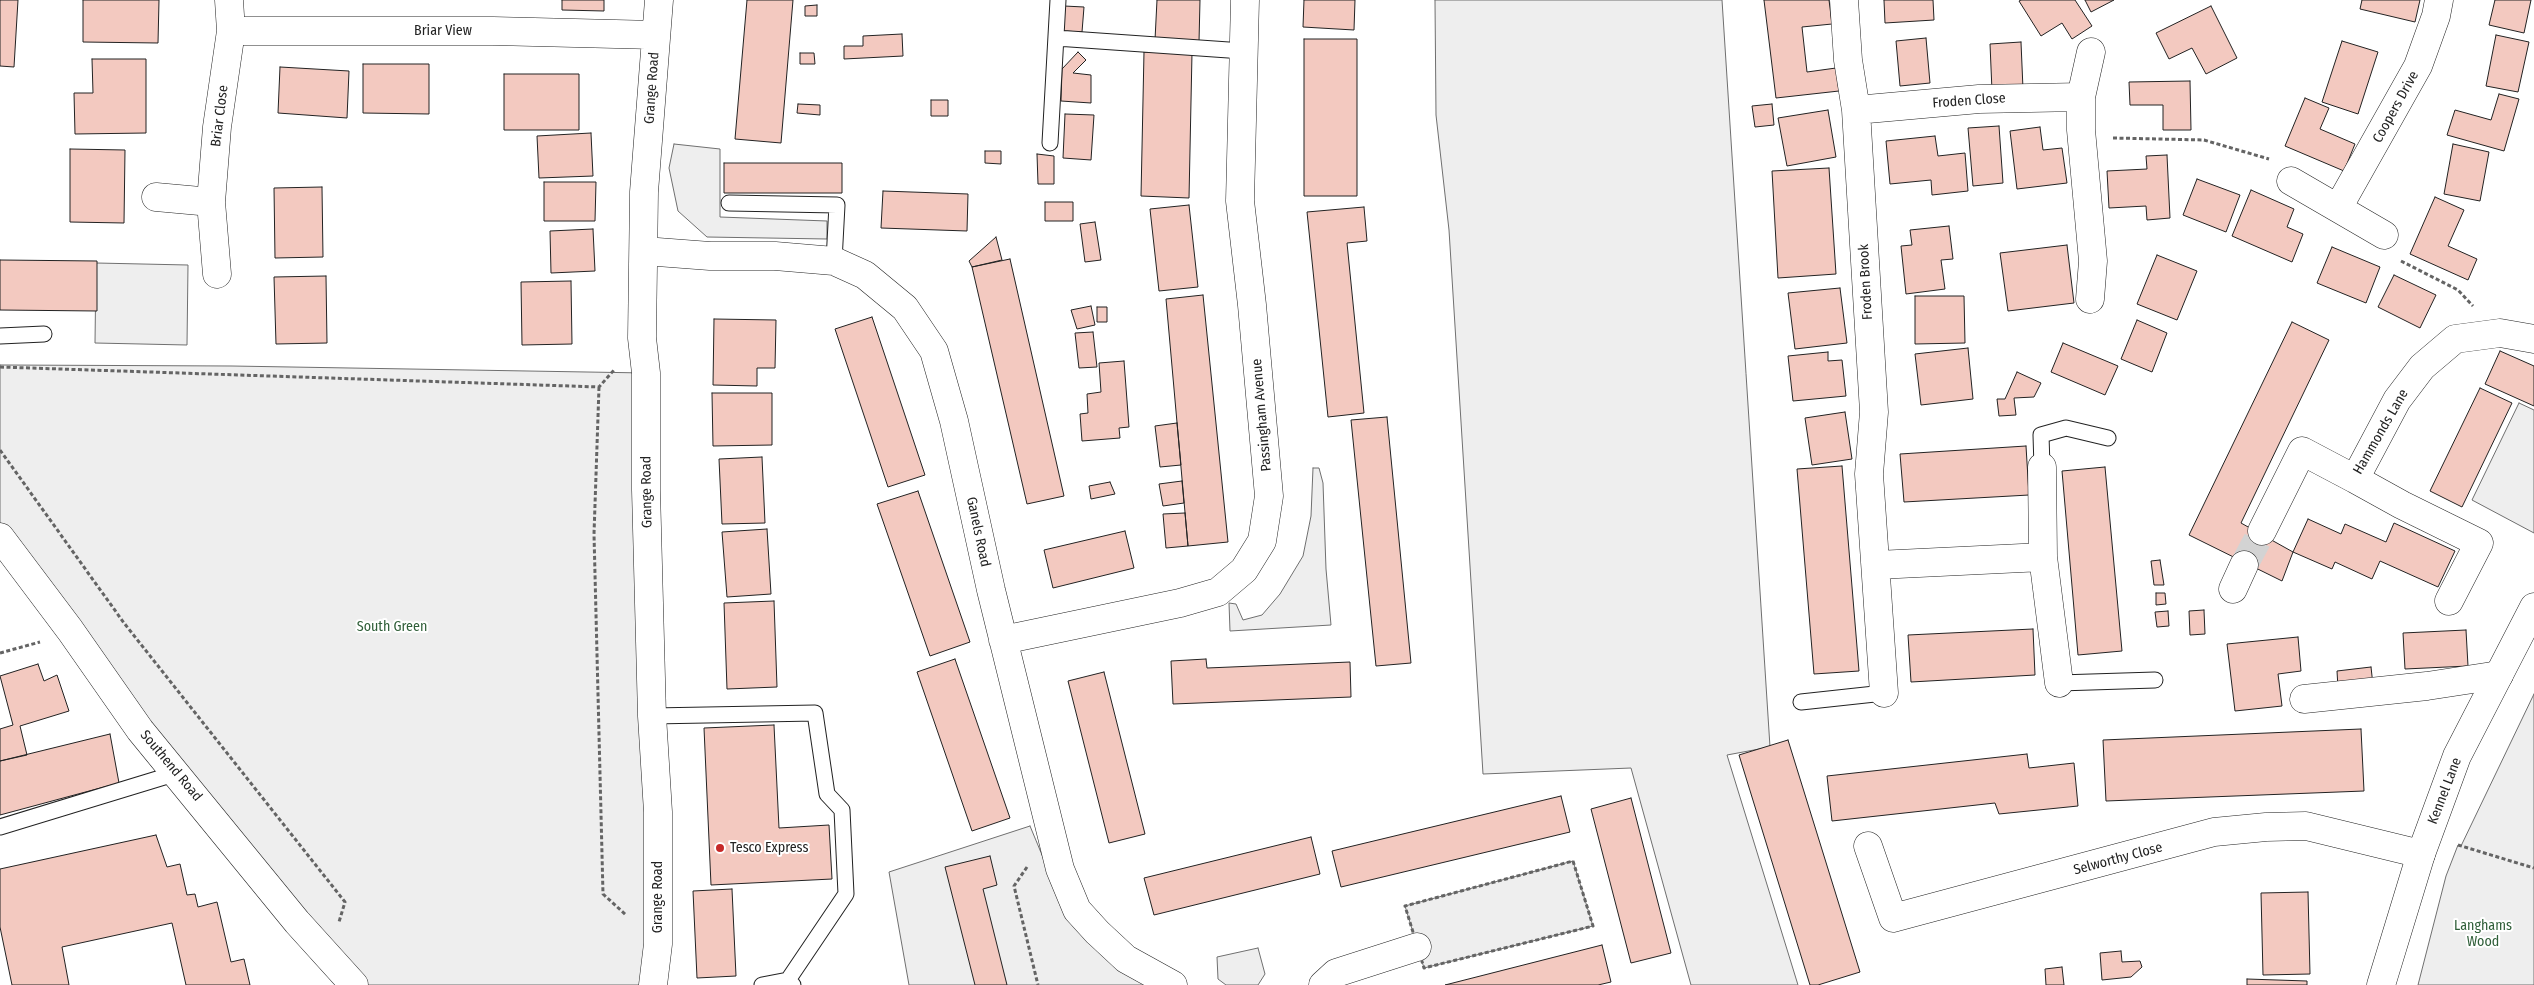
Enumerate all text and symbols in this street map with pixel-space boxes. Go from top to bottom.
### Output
street label: Briar View [414,23,472,39]
street label: Grange Road [641,51,663,125]
street label: Coopers Drive [2369,68,2423,146]
street label: Briar Close [208,84,232,148]
street label: Froden Close [1932,90,2006,112]
street label: Froden Brook [1856,244,1876,320]
street label: Passingham Avenue [1249,358,1275,472]
street label: Hammonds Lane [2350,386,2412,478]
street label: Grange Road [638,456,656,528]
street label: Ganels Road [962,495,994,569]
park label: South Green [357,619,427,635]
street label: Southend Road [136,727,206,805]
street label: Kennel Lane [2425,755,2465,827]
street label: Selworthy Close [2072,839,2164,879]
place label: Tesco Express [730,840,808,856]
marker: Tesco Express [714,842,726,854]
street label: Grange Road [650,861,666,933]
park label: Langhams Wood [2454,918,2512,950]

